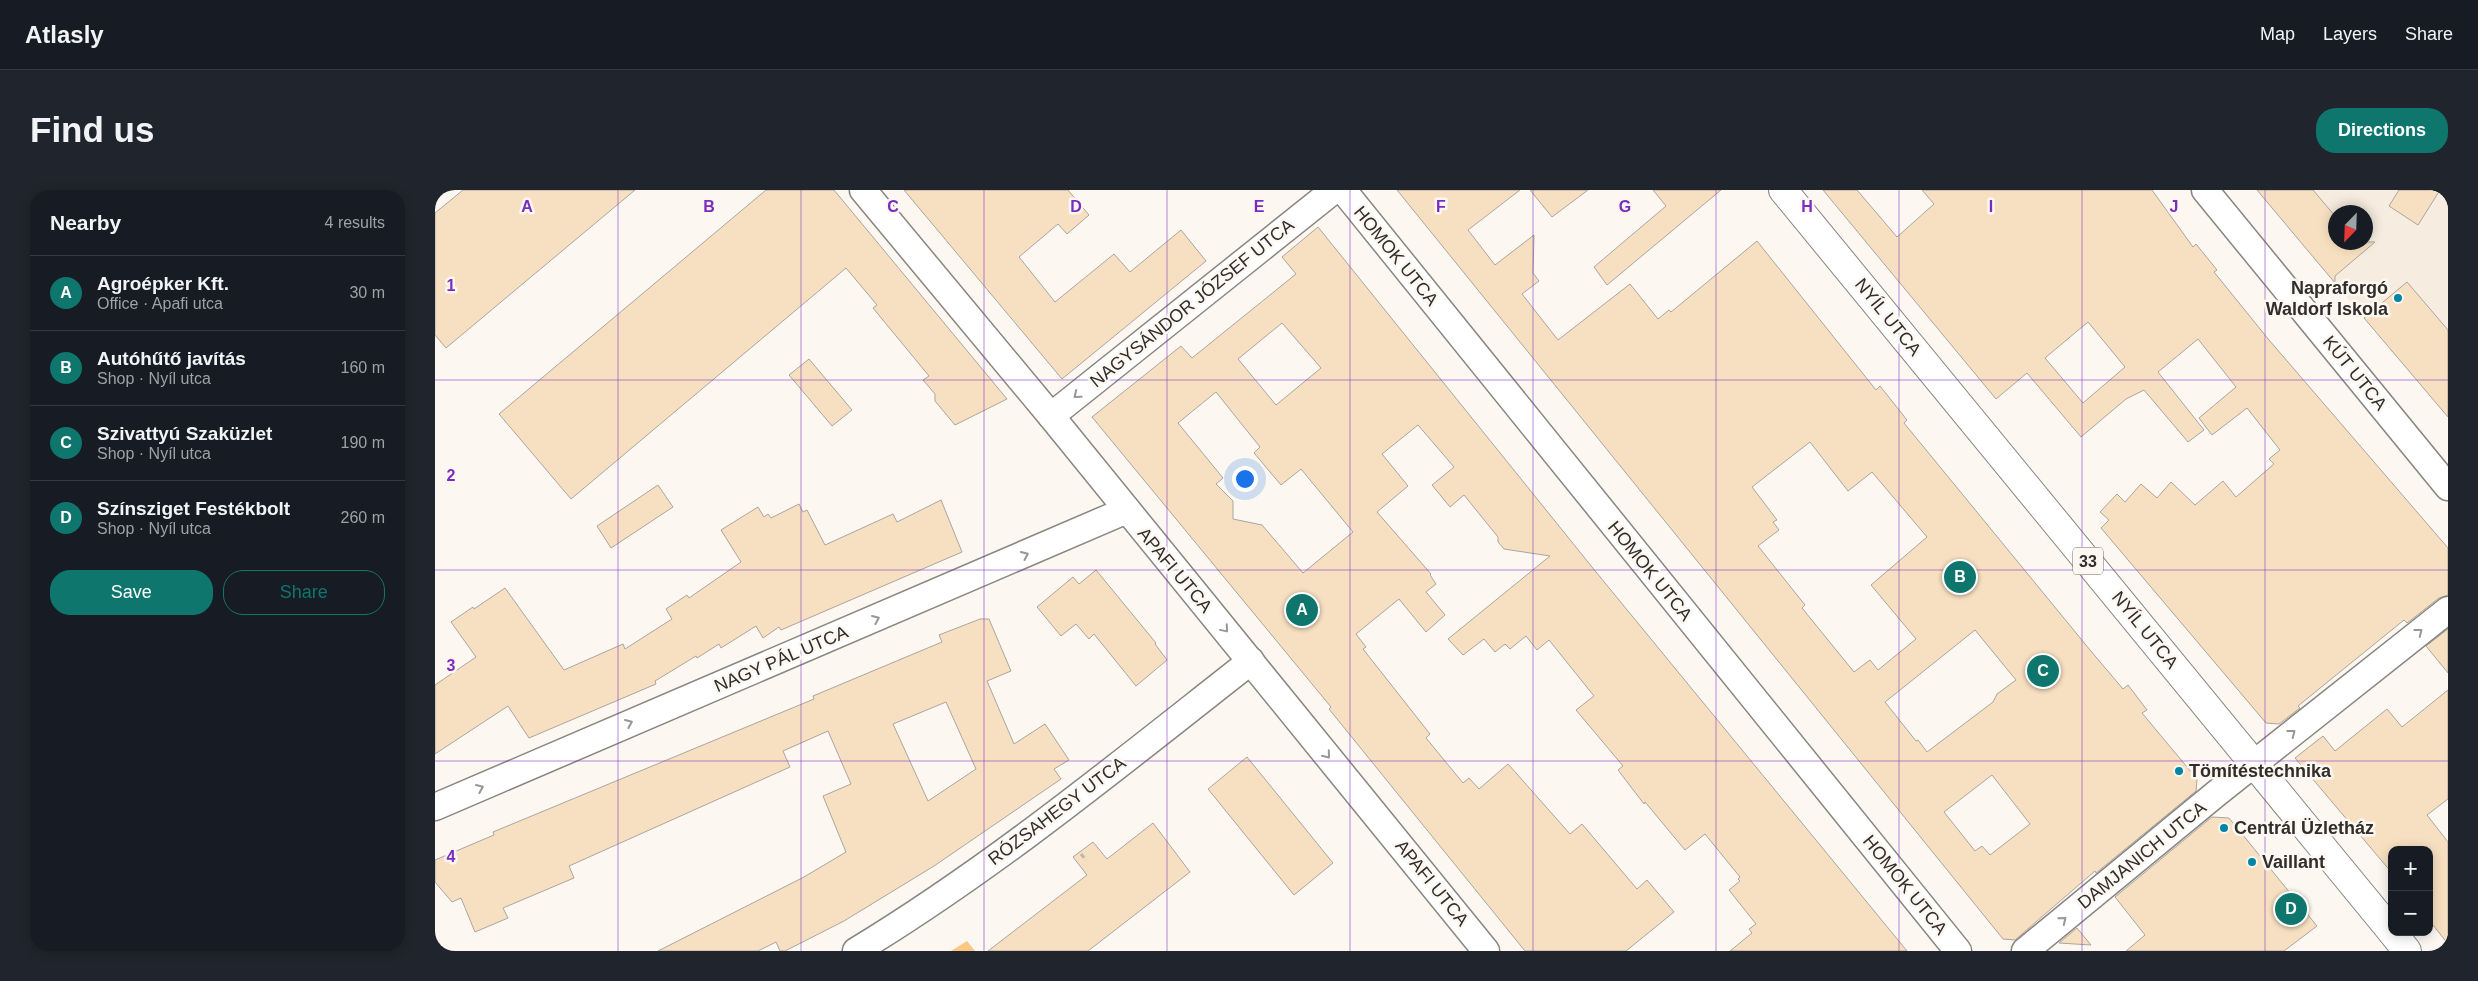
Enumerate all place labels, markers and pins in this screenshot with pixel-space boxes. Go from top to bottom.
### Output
place label: Napraforgó Waldorf Iskola [2266,278,2389,319]
marker: Napraforgó Waldorf Iskola [2392,292,2404,304]
pin: B [1944,558,1976,596]
pin: A [1286,591,1318,629]
pin: C [2027,652,2059,690]
place label: Tömítéstechnika [2189,761,2332,781]
marker: Tömítéstechnika [2173,765,2185,777]
place label: Centrál Üzletház [2234,818,2374,838]
marker: Centrál Üzletház [2218,822,2230,834]
place label: Vaillant [2262,852,2325,872]
marker: Vaillant [2246,856,2258,868]
pin: D [2275,890,2307,928]

